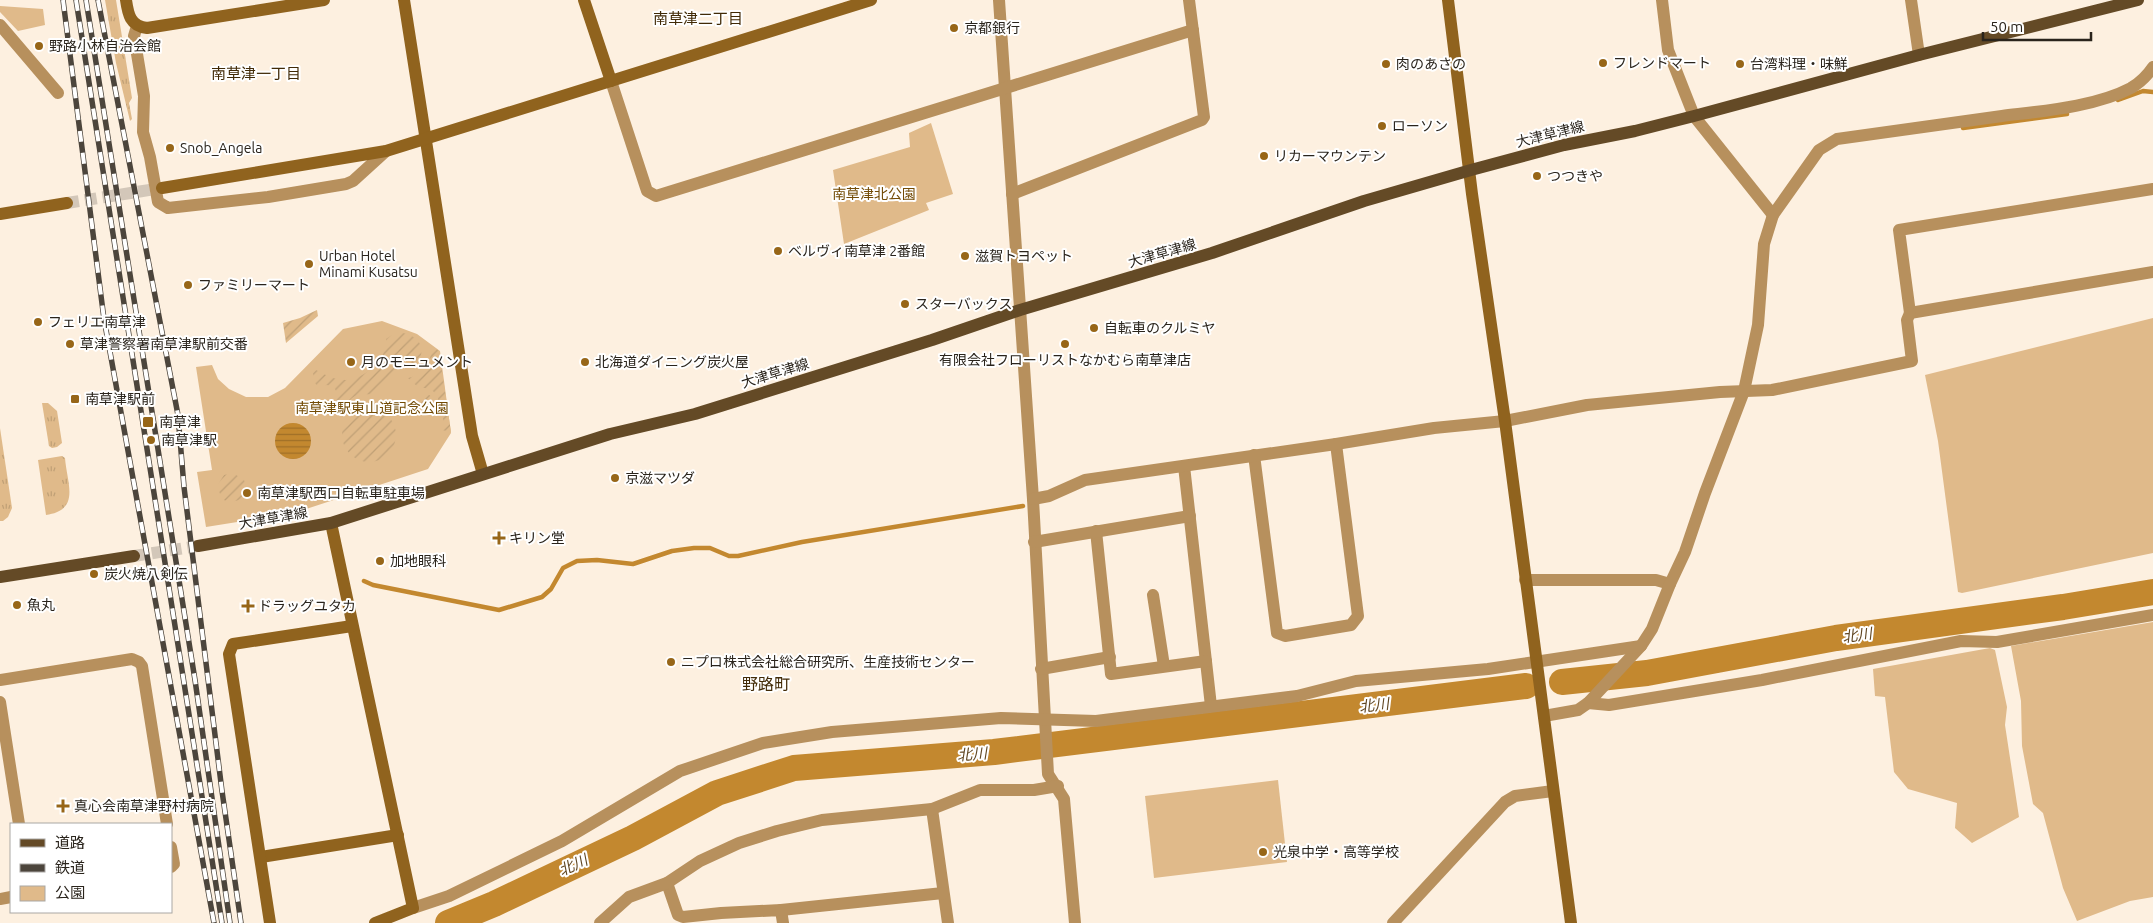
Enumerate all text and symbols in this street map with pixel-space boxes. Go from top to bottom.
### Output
district label: 南草津二丁目 [653,10,743,27]
scale bar [1983,10,2090,42]
text: 50 m [1990,18,2023,35]
place label: 京都銀行 [964,20,1020,36]
marker: 京都銀行 [948,22,960,34]
place label: 野路小林自治会館 [49,38,161,54]
marker: 野路小林自治会館 [33,40,45,52]
place label: フレンドマート [1613,55,1711,71]
place label: 肉のあさの [1396,56,1466,72]
place label: 台湾料理・味鮮 [1750,56,1848,72]
marker: フレンドマート [1597,57,1609,69]
marker: 肉のあさの [1380,58,1392,70]
marker: 台湾料理・味鮮 [1734,58,1746,70]
district label: 南草津一丁目 [211,65,301,82]
place label: ローソン [1392,118,1448,134]
street label: 大津草津線 [1514,118,1586,150]
marker: ローソン [1376,120,1388,132]
place label: Snob_Angela [180,140,262,156]
marker: Snob_Angela [164,142,176,154]
place label: リカーマウンテン [1274,148,1386,164]
marker: リカーマウンテン [1258,150,1270,162]
place label: つつきや [1547,168,1603,184]
marker: つつきや [1531,170,1543,182]
park label: 南草津北公園 [832,186,916,202]
street label: 大津草津線 [1126,236,1198,270]
place label: ベルヴィ南草津 2番館 [788,243,925,259]
marker: ベルヴィ南草津 2番館 [772,245,784,257]
place label: Urban Hotel Minami Kusatsu [319,248,418,280]
place label: 滋賀トヨペット [975,248,1073,264]
marker: 滋賀トヨペット [959,250,971,262]
marker: Urban Hotel Minami Kusatsu [303,258,315,270]
place label: ファミリーマート [198,277,310,293]
marker: ファミリーマート [182,279,194,291]
place label: スターバックス [915,296,1012,312]
marker: スターバックス [899,298,911,310]
place label: フェリエ南草津 [48,314,146,330]
marker: フェリエ南草津 [32,316,44,328]
place label: 自転車のクルミヤ [1104,320,1216,336]
marker: 自転車のクルミヤ [1088,322,1100,334]
place label: 草津警察署南草津駅前交番 [80,336,248,352]
marker: 草津警察署南草津駅前交番 [64,338,76,350]
marker: 有限会社フローリストなかむら南草津店 [1059,338,1071,350]
place label: 有限会社フローリストなかむら南草津店 [939,352,1191,368]
place label: 月のモニュメント [361,354,473,370]
place label: 北海道ダイニング炭火屋 [595,354,749,370]
street label: 大津草津線 [739,355,811,391]
marker: 月のモニュメント [345,356,357,368]
marker: 北海道ダイニング炭火屋 [579,356,591,368]
place label: 南草津駅前 [85,391,155,407]
marker: 南草津駅前 [69,393,81,405]
park label: 南草津駅東山道記念公園 [295,400,449,416]
place label: 南草津 [159,414,201,430]
marker: 南草津 [141,415,155,429]
place label: 南草津駅 [161,432,217,448]
marker: 南草津駅 [145,434,157,446]
place label: 京滋マツダ [625,470,695,486]
marker: 京滋マツダ [609,472,621,484]
place label: 南草津駅西口自転車駐車場 [257,485,425,501]
marker: 南草津駅西口自転車駐車場 [241,487,253,499]
street label: 大津草津線 [237,504,309,532]
place label: キリン堂 [509,530,565,546]
marker: キリン堂 [493,532,505,544]
place label: 加地眼科 [390,553,446,569]
marker: 加地眼科 [374,555,386,567]
place label: 炭火焼八剣伝 [104,566,188,582]
marker: 炭火焼八剣伝 [88,568,100,580]
place label: 魚丸 [27,597,55,613]
place label: ドラッグユタカ [258,598,356,614]
marker: 魚丸 [11,599,23,611]
marker: ドラッグユタカ [242,600,254,612]
water label: 北川 [1841,624,1875,646]
place label: ニプロ株式会社総合研究所、生産技術センター [681,654,975,670]
marker: ニプロ株式会社総合研究所、生産技術センター [665,656,677,668]
district label: 野路町 [742,675,790,693]
water label: 北川 [1358,694,1392,715]
water label: 北川 [956,744,990,764]
place label: 真心会南草津野村病院 [74,798,214,814]
marker: 真心会南草津野村病院 [56,799,70,813]
legend [10,823,172,913]
text: 道路 [55,834,85,851]
place label: 光泉中学・高等学校 [1273,844,1399,860]
marker: 光泉中学・高等学校 [1257,846,1269,858]
water label: 北川 [556,850,592,879]
text: 鉄道 [55,859,85,876]
text: 公園 [55,884,85,901]

